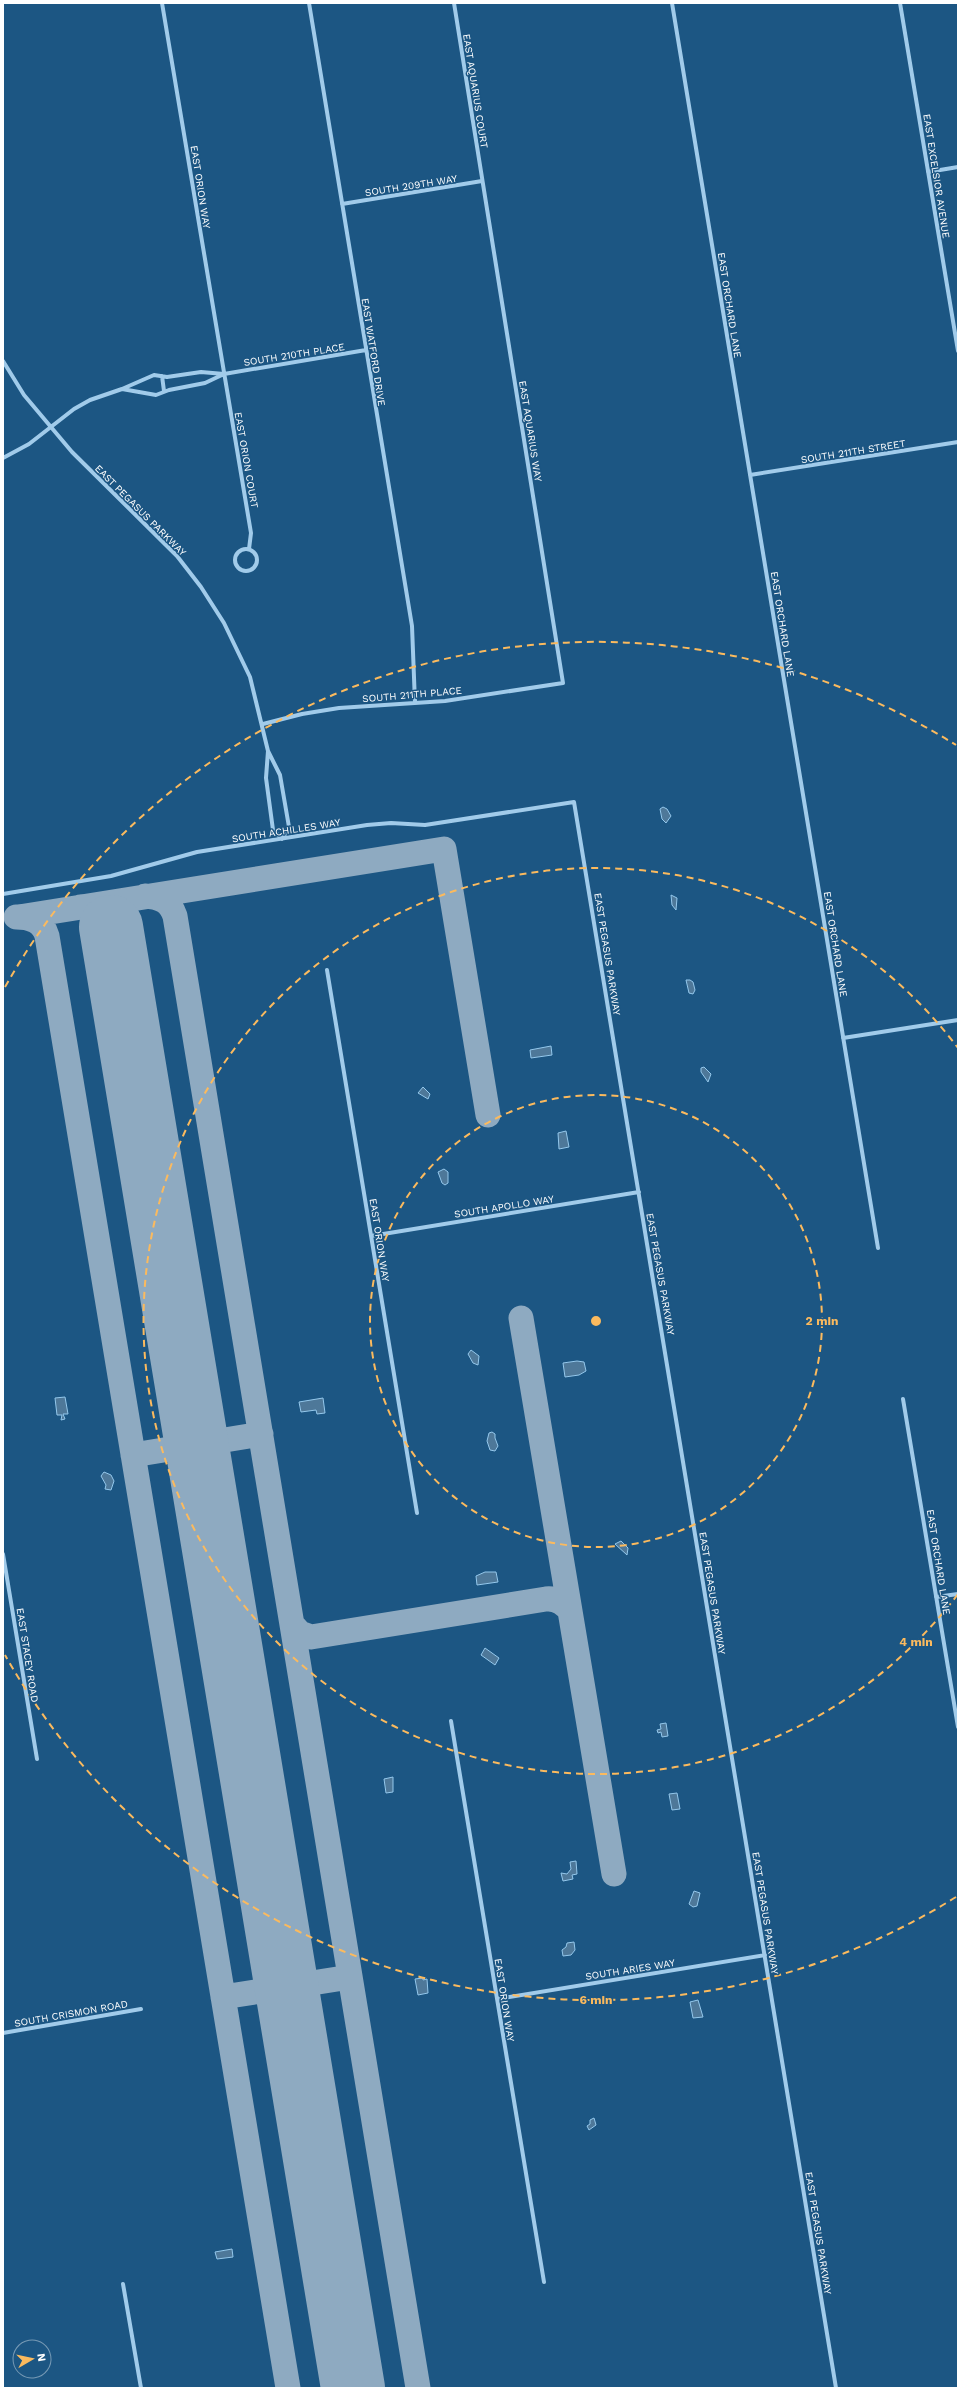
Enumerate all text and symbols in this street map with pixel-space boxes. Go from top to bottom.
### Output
street label: EAST AQUARIUS COURT [461,33,490,149]
street label: EAST EXCELSIOR AVENUE [921,113,952,239]
street label: EAST ORION WAY [188,145,213,230]
street label: SOUTH 209TH WAY [364,173,458,198]
street label: EAST ORCHARD LANE [716,252,743,359]
street label: EAST WATFORD DRIVE [360,297,387,407]
street label: SOUTH 210TH PLACE [243,341,345,368]
street label: EAST AQUARIUS WAY [517,380,544,483]
street label: EAST ORION COURT [233,411,260,509]
street label: SOUTH 211TH STREET [800,438,906,465]
street label: EAST PEGASUS PARKWAY [93,463,189,558]
street label: EAST ORCHARD LANE [769,571,796,678]
street label: SOUTH 211TH PLACE [362,685,462,704]
street label: SOUTH ACHILLES WAY [231,816,341,845]
street label: EAST ORCHARD LANE [822,891,849,998]
street label: EAST PEGASUS PARKWAY [592,892,623,1016]
street label: SOUTH APOLLO WAY [453,1193,555,1220]
street label: EAST ORION WAY [367,1198,392,1283]
street label: EAST PEGASUS PARKWAY [644,1212,677,1336]
centre of rings [589,1314,603,1328]
text: 2 min [806,1314,838,1328]
street label: EAST ORCHARD LANE [925,1509,952,1616]
street label: EAST PEGASUS PARKWAY [697,1531,728,1655]
street label: EAST STACEY ROAD [15,1607,40,1703]
text: 4 min [899,1635,933,1649]
street label: EAST PEGASUS PARKWAY [750,1851,781,1975]
street label: SOUTH ARIES WAY [585,1957,676,1982]
street label: EAST ORION WAY [492,1958,517,2043]
text: 6 min [579,1993,613,2007]
street label: SOUTH CRISMON ROAD [13,1998,129,2029]
street label: EAST PEGASUS PARKWAY [803,2171,834,2295]
north arrow [12,2339,52,2379]
text: N [34,2352,48,2363]

